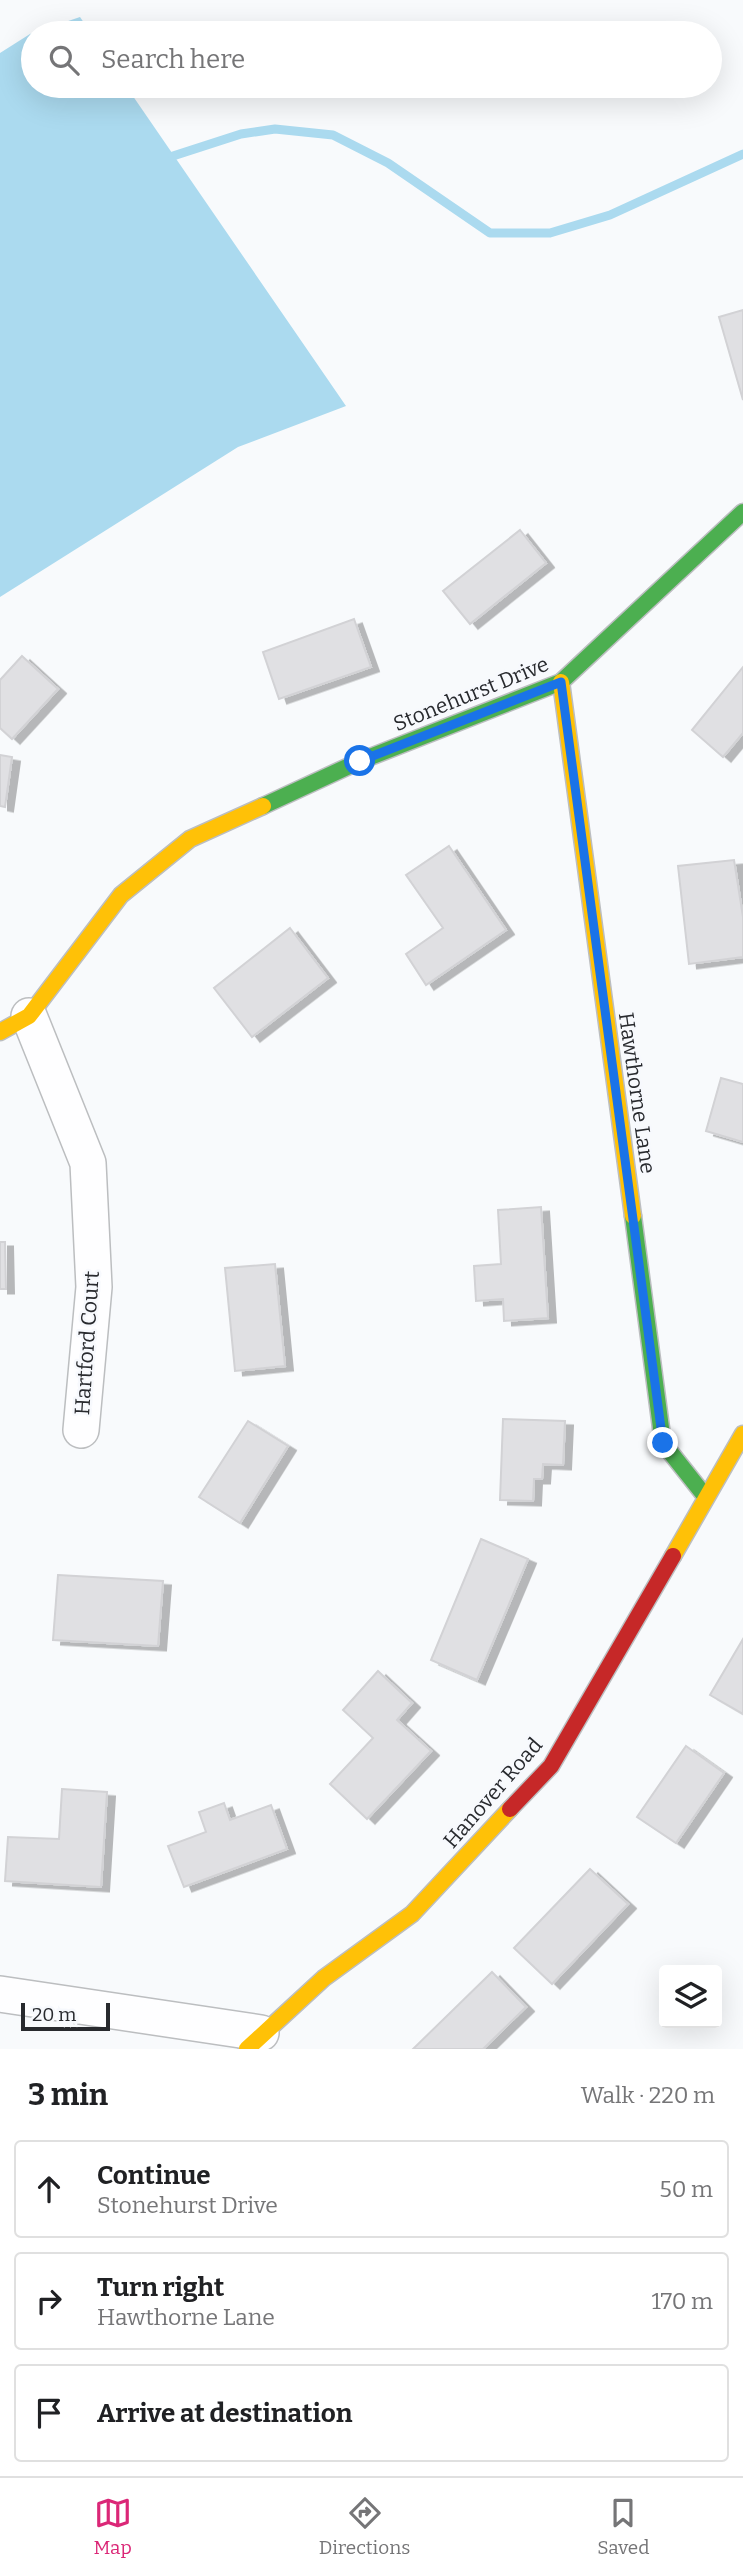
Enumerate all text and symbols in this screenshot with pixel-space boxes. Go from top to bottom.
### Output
search box [21,21,722,98]
icon: search [45,41,83,79]
text: Search here [101,44,245,75]
street label: Stonehurst Drive [390,651,552,737]
route start [344,745,375,776]
street label: Hawthorne Lane [613,1011,661,1175]
street label: Hartford Court [69,1270,105,1416]
route end [647,1427,678,1458]
street label: Hanover Road [438,1732,548,1854]
map controls [659,1965,722,2028]
button: layers [659,1965,722,2028]
scale bar [21,2000,110,2032]
text: 20 m [32,2003,76,2026]
text: 3 min [28,2077,108,2113]
text: Walk · 220 m [581,2081,715,2109]
text: Continue [97,2160,211,2191]
icon: ahead [30,2170,68,2208]
text: 50 m [659,2175,713,2203]
text: Stonehurst Drive [97,2191,278,2219]
text: Turn right [97,2272,224,2303]
icon: right [30,2282,68,2320]
text: 170 m [651,2287,713,2315]
text: Hawthorne Lane [97,2303,275,2331]
icon: arrive [30,2394,68,2432]
text: Arrive at destination [97,2398,352,2429]
tab: Map [94,2494,132,2559]
tab: Directions [319,2494,410,2559]
tab: Saved [597,2494,649,2559]

